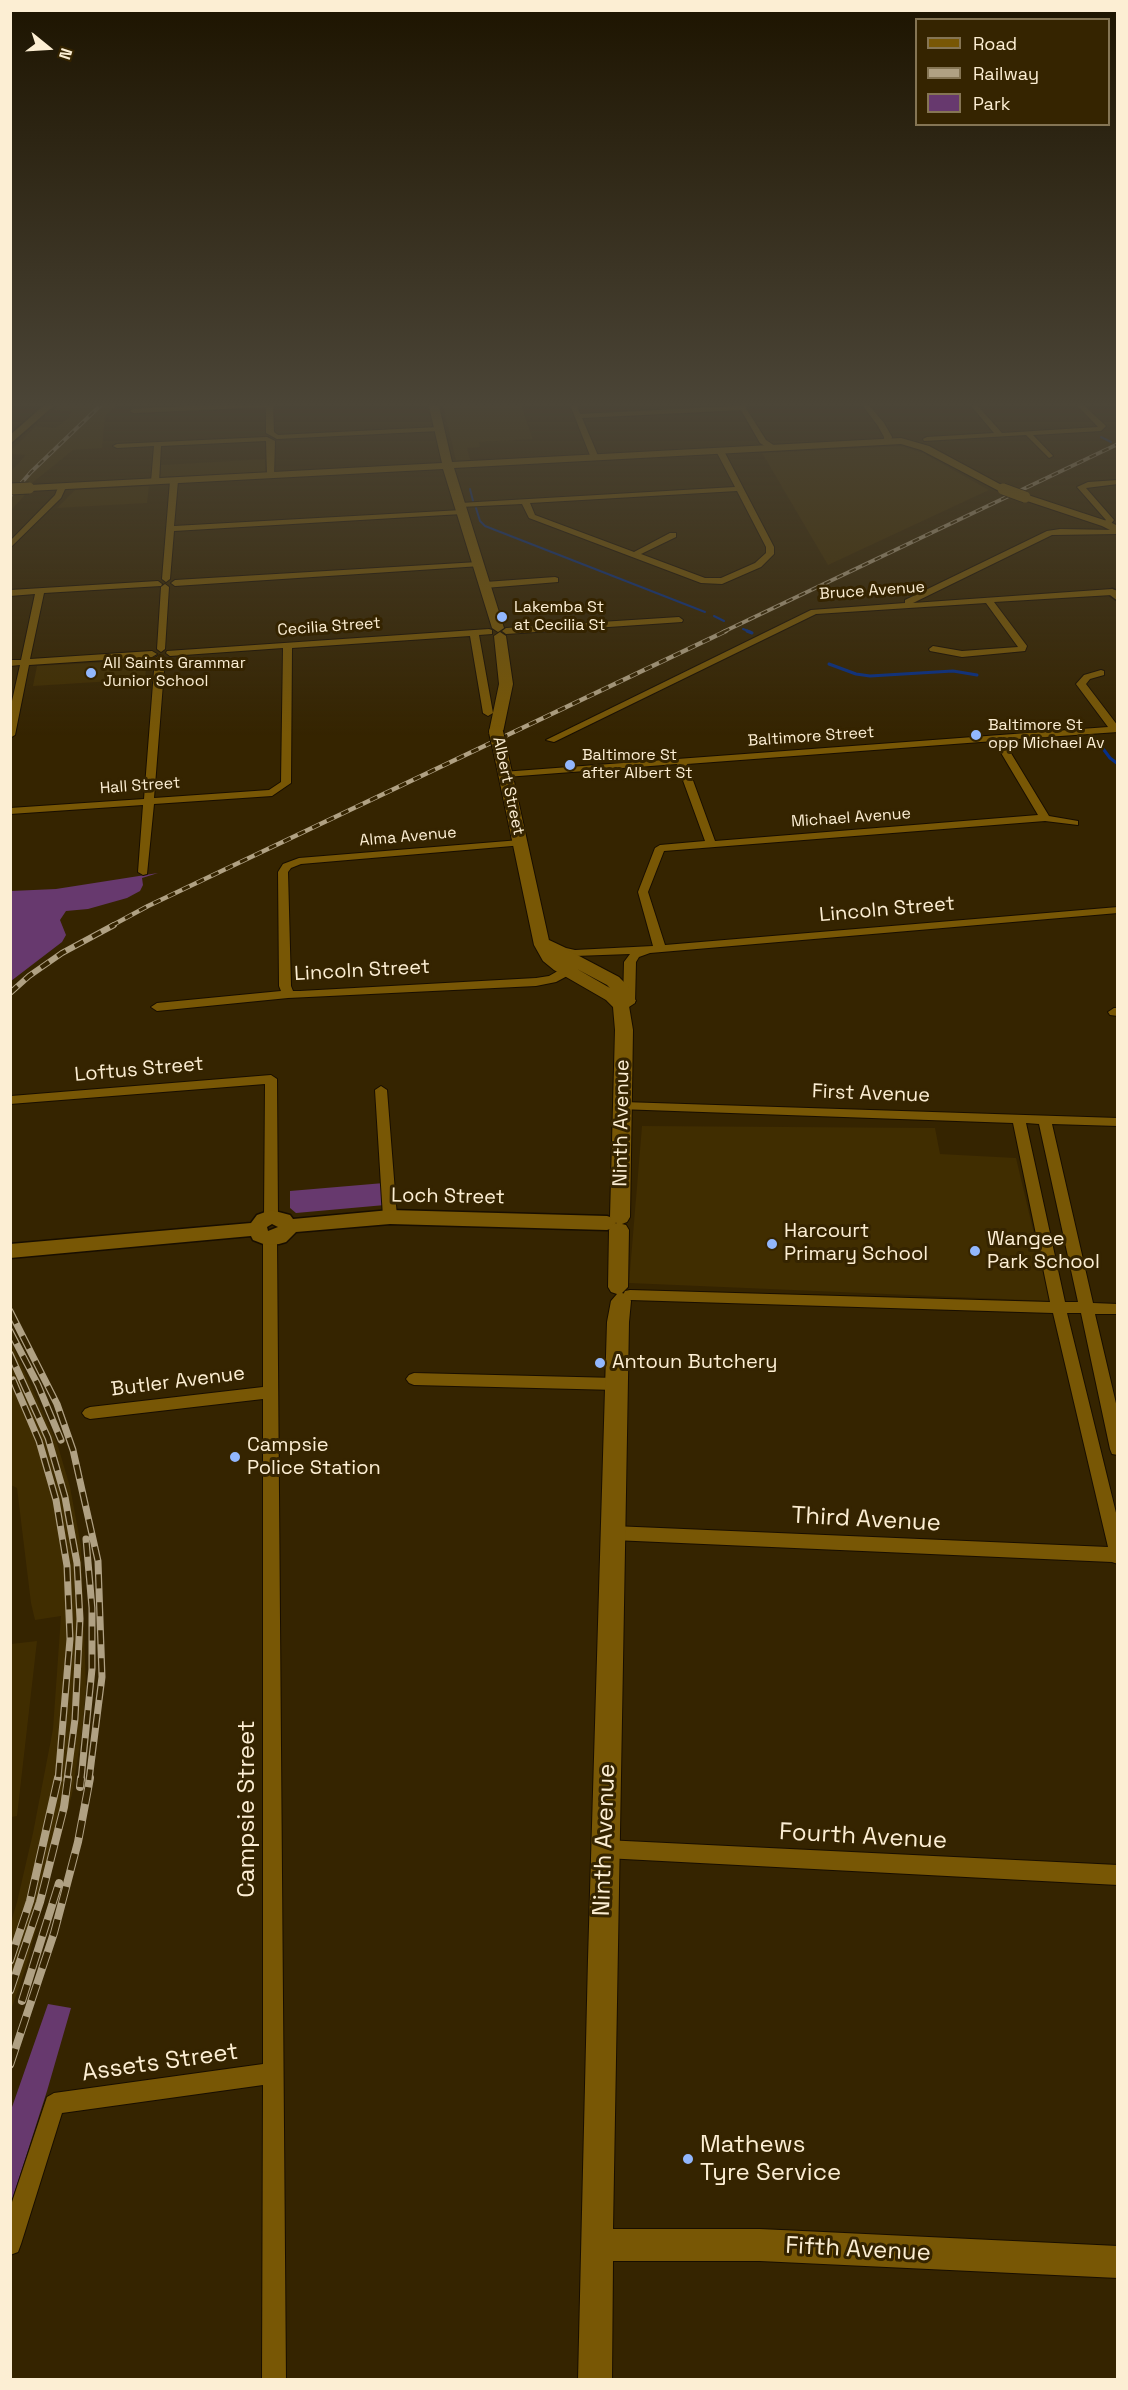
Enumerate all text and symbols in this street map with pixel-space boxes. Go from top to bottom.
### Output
north arrow [18,18,78,78]
legend [915,18,1110,126]
text: Road [973,32,1017,55]
text: N [54,45,77,62]
text: Railway [973,62,1039,85]
text: Park [973,92,1010,115]
street label: Bruce Avenue [818,578,926,604]
place label: Lakemba St at Cecilia St [514,598,606,636]
marker: Lakemba St at Cecilia St [495,610,509,624]
street label: Cecilia Street [277,614,381,640]
place label: All Saints Grammar Junior School [103,654,246,692]
marker: All Saints Grammar Junior School [84,666,98,680]
place label: Baltimore St opp Michael Av [988,716,1105,754]
street label: Baltimore Street [747,723,875,751]
marker: Baltimore St opp Michael Av [969,728,983,742]
street label: Albert Street [488,735,528,837]
place label: Baltimore St after Albert St [582,746,693,784]
marker: Baltimore St after Albert St [563,758,577,772]
street label: Hall Street [99,774,181,798]
street label: Michael Avenue [790,804,912,832]
street label: Alma Avenue [359,823,457,851]
street label: Lincoln Street [818,892,956,928]
street label: Lincoln Street [294,955,430,987]
street label: Loftus Street [73,1052,205,1088]
street label: Ninth Avenue [609,1059,635,1187]
street label: First Avenue [811,1080,931,1108]
street label: Loch Street [391,1184,505,1210]
place label: Harcourt Primary School [784,1220,928,1267]
place label: Wangee Park School [987,1228,1100,1275]
marker: Harcourt Primary School [765,1237,779,1251]
marker: Wangee Park School [968,1244,982,1258]
place label: Antoun Butchery [612,1351,778,1375]
marker: Antoun Butchery [593,1356,607,1370]
street label: Butler Avenue [110,1362,246,1402]
place label: Campsie Police Station [247,1434,381,1481]
marker: Campsie Police Station [228,1450,242,1464]
street label: Third Avenue [790,1502,942,1538]
street label: Campsie Street [233,1720,261,1898]
street label: Ninth Avenue [588,1763,622,1917]
street label: Fourth Avenue [778,1818,948,1856]
street label: Assets Street [80,2038,240,2088]
place label: Mathews Tyre Service [700,2131,841,2187]
marker: Mathews Tyre Service [681,2152,695,2166]
street label: Fifth Avenue [784,2232,932,2268]

